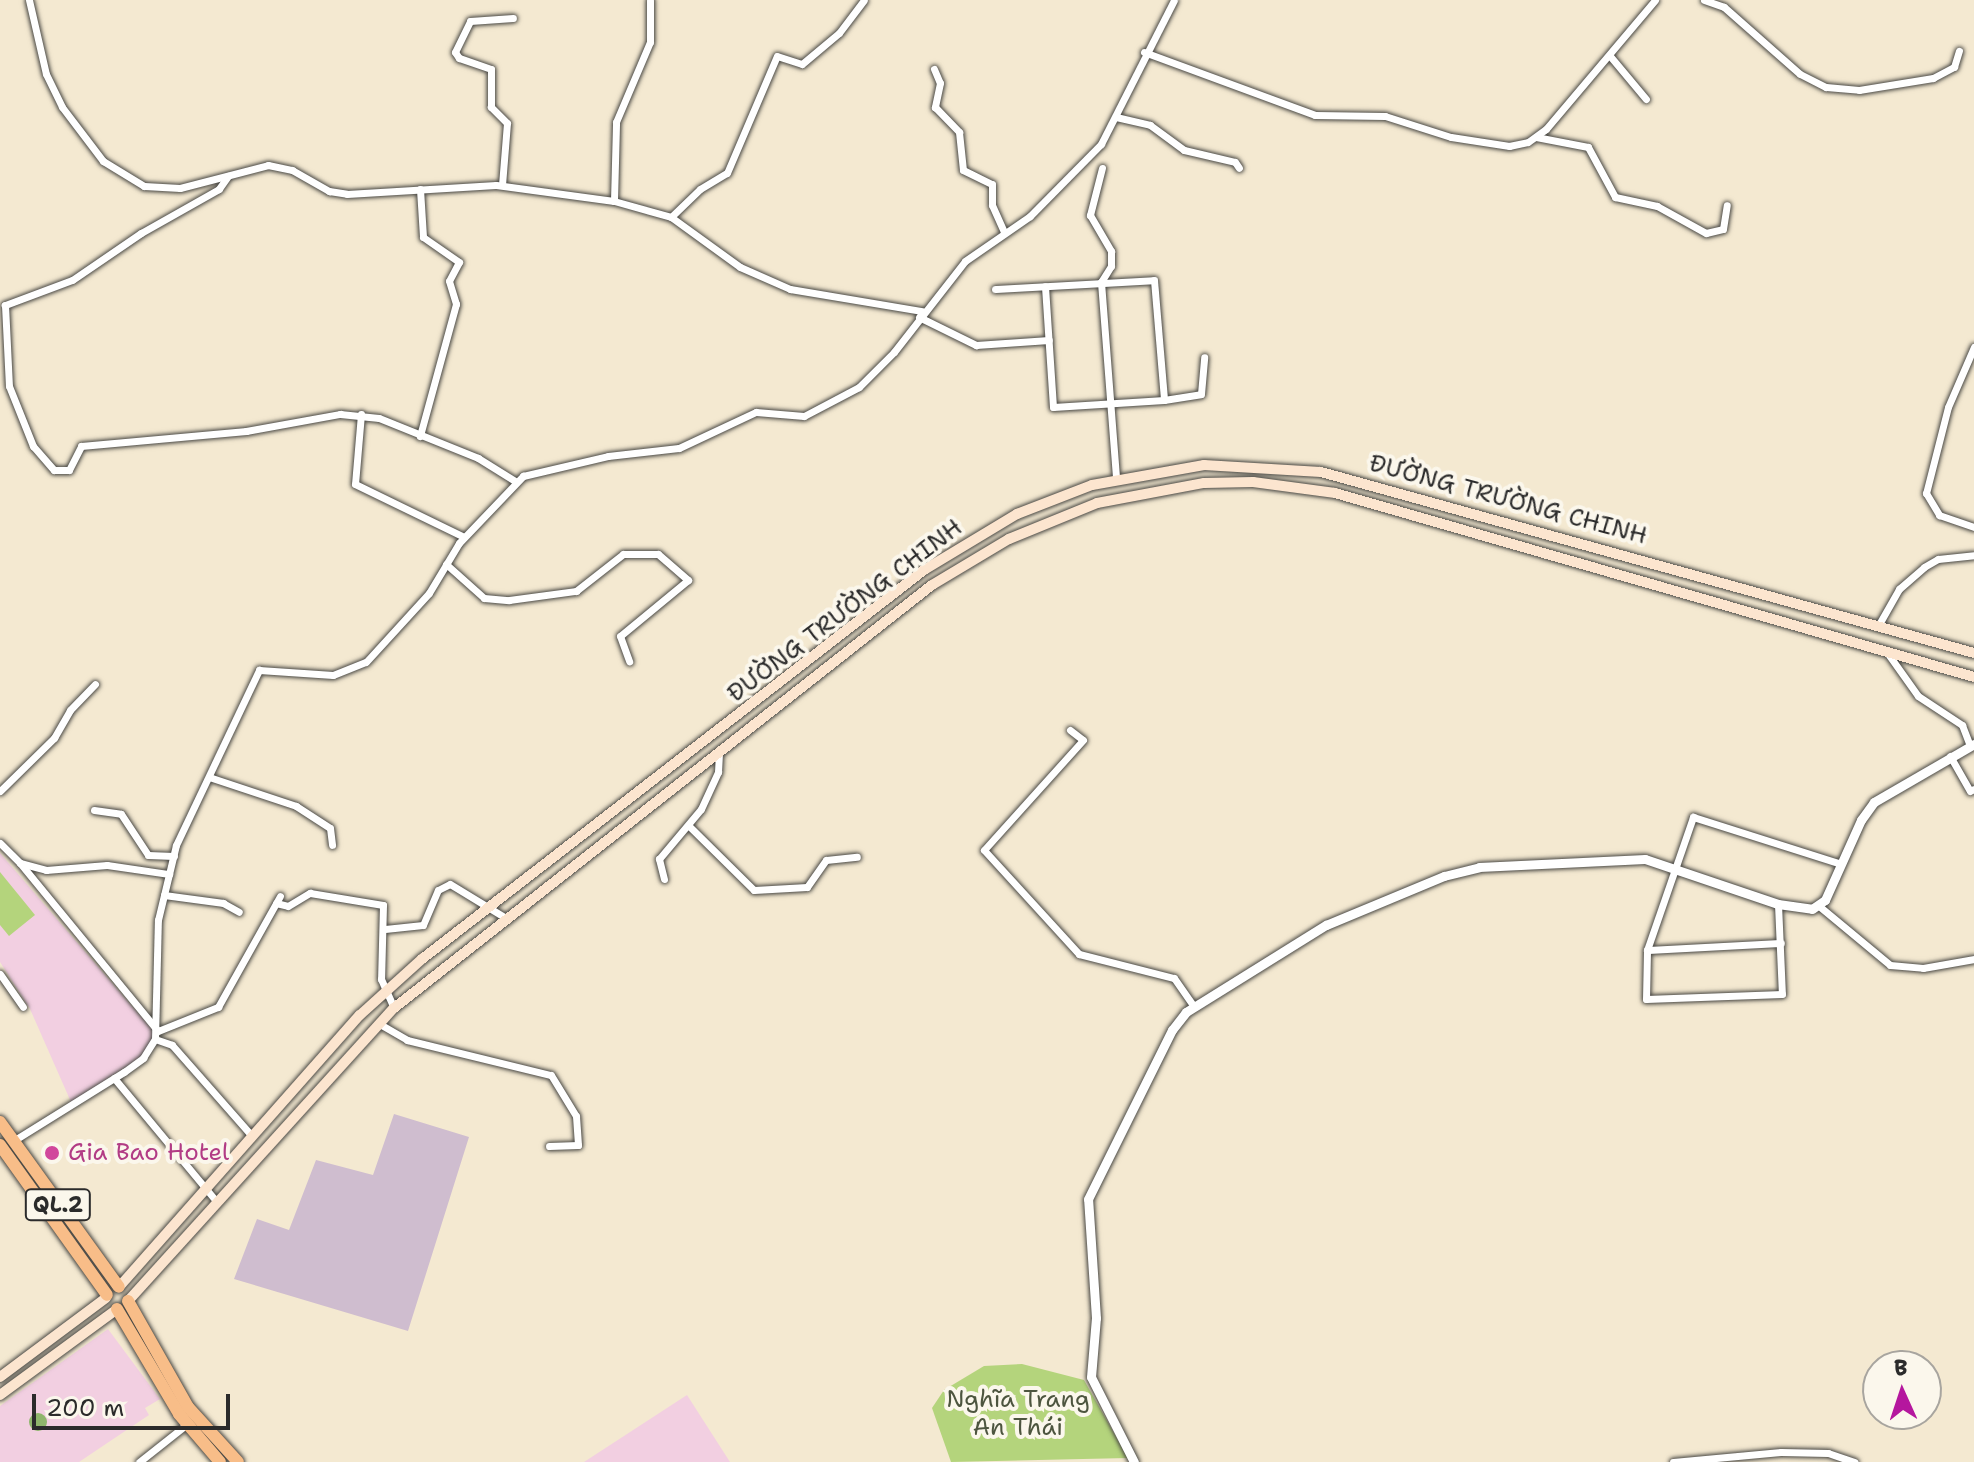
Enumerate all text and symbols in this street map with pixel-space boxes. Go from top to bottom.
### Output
street label: ĐƯỜNG TRƯỜNG CHINH [1366,449,1650,551]
street label: ĐƯỜNG TRƯỜNG CHINH [722,513,968,709]
place label: Gia Bao Hotel [68,1139,229,1167]
marker: Gia Bao Hotel [43,1144,61,1162]
road number: QL.2 [24,1187,92,1223]
north arrow [1862,1350,1942,1430]
text: B [1893,1353,1908,1382]
scale bar [36,1378,234,1428]
park label: Nghĩa Trang An Thái [946,1386,1090,1442]
text: 200 m [46,1392,124,1424]

